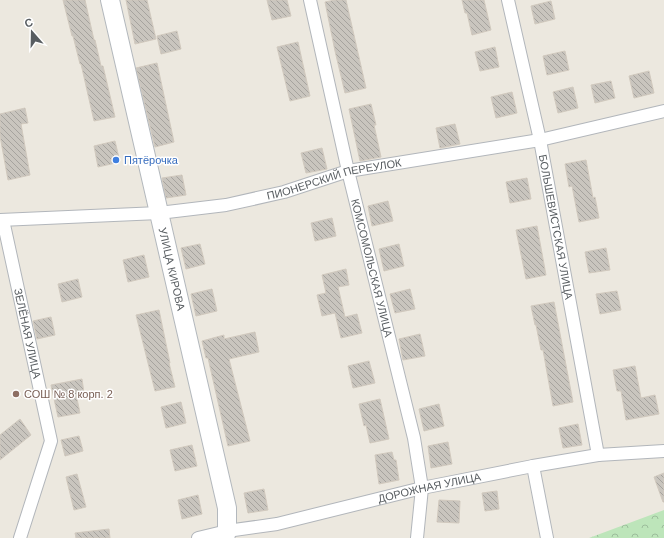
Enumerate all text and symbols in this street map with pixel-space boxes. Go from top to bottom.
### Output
north arrow [12,12,52,52]
text: С [23,16,34,30]
place label: Пятёрочка [124,154,179,166]
street label: БОЛЬШЕВИСТСКАЯ УЛИЦА [537,154,575,301]
marker: Пятёрочка [111,155,121,165]
street label: ПИОНЕРСКИЙ ПЕРЕУЛОК [266,156,403,202]
street label: КОМСОМОЛЬСКАЯ УЛИЦА [349,198,395,339]
street label: УЛИЦА КИРОВА [157,226,187,312]
street label: ЗЕЛЁНАЯ УЛИЦА [12,287,43,380]
place label: СОШ № 8 корп. 2 [24,388,113,400]
marker: СОШ № 8 корп. 2 [11,389,21,399]
street label: ДОРОЖНАЯ УЛИЦА [377,470,483,505]

